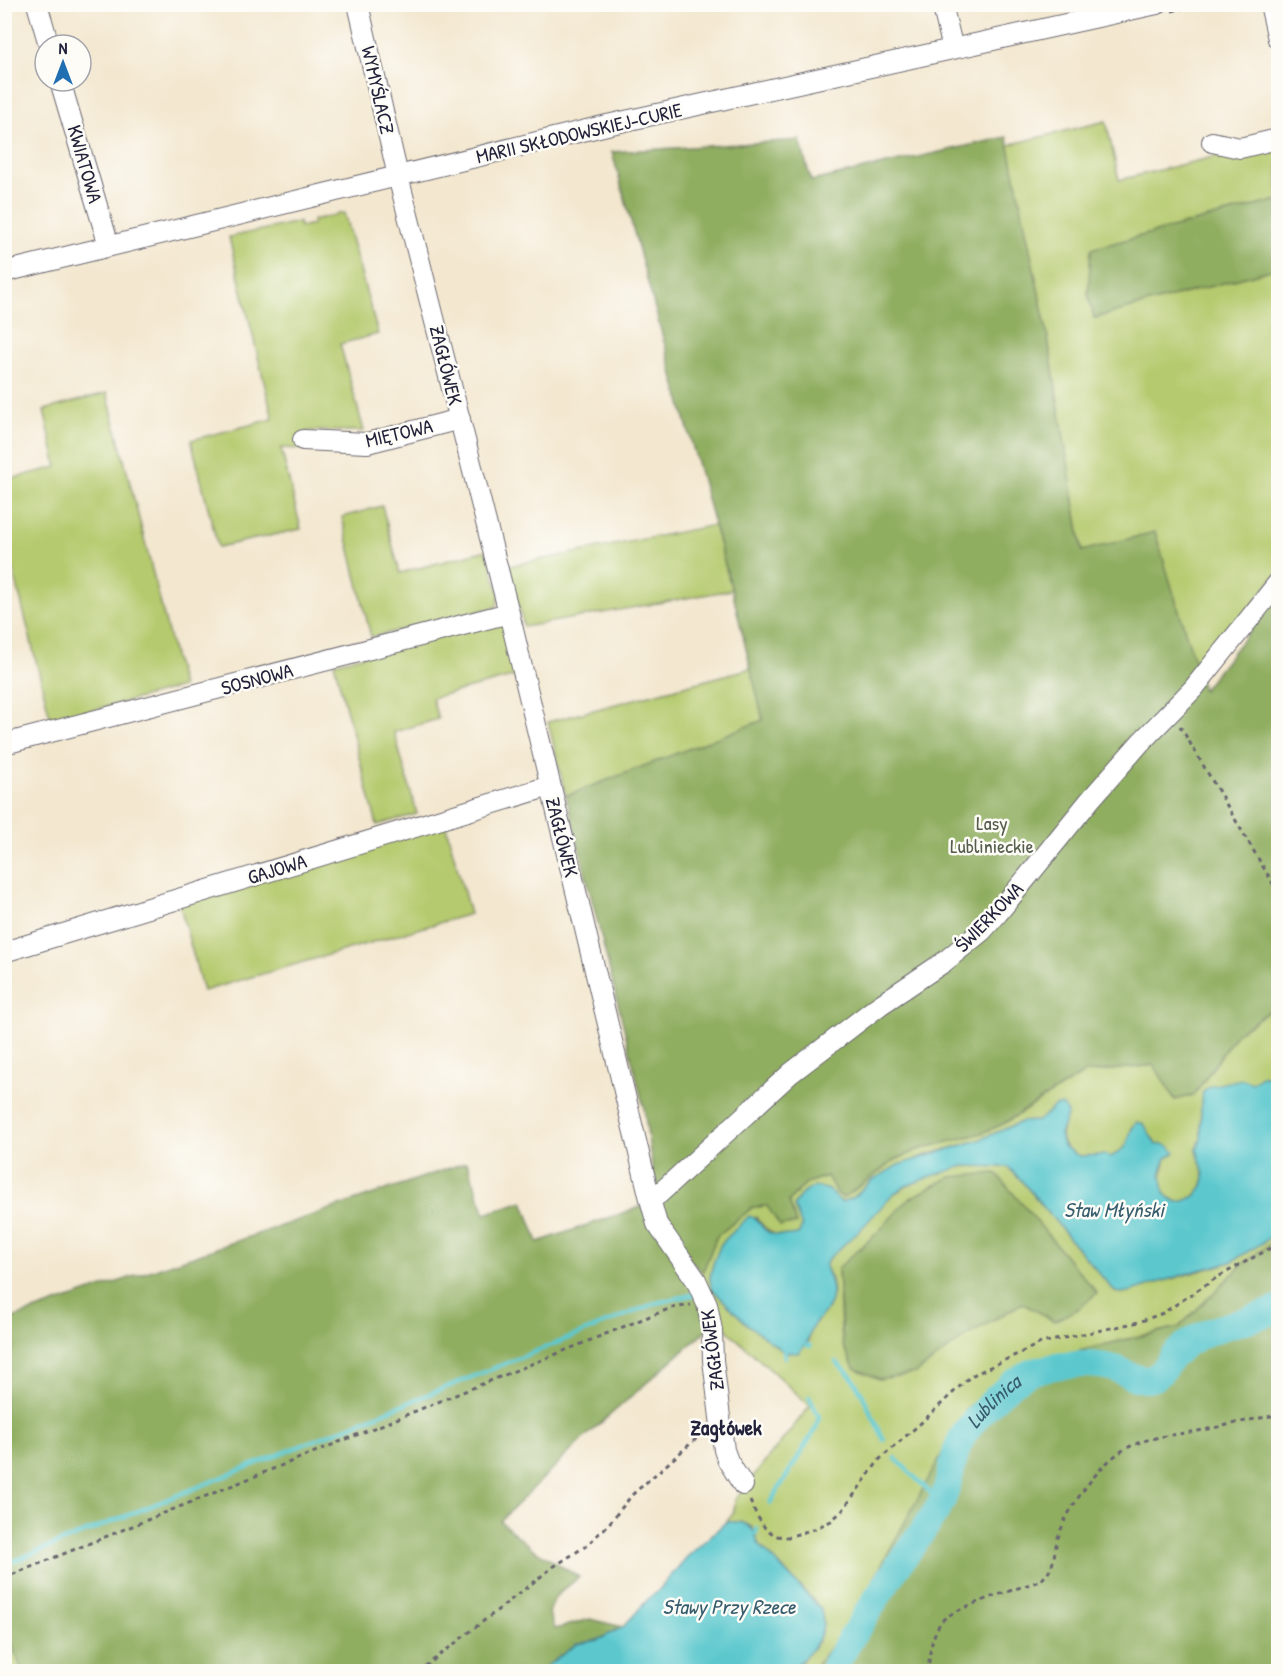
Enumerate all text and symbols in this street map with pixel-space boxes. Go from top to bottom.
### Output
north arrow [33,33,93,93]
text: N [59,37,68,59]
street label: WYMYŚLACZ [355,43,402,136]
street label: MARII SKŁODOWSKIEJ-CURIE [473,96,685,169]
street label: KWIATOWA [62,122,110,206]
street label: ZAGŁÓWEK [424,322,470,408]
street label: MIĘTOWA [363,412,435,453]
street label: SOSNOWA [218,656,296,701]
street label: ZAGŁÓWEK [540,794,586,880]
park label: Lasy Lublinieckie [950,809,1034,859]
street label: GAJOWA [244,847,310,890]
street label: ŚWIERKOWA [948,876,1029,958]
water label: Staw Młyński [1064,1195,1166,1224]
street label: ZAGŁÓWEK [693,1308,730,1392]
water label: Lublinica [959,1366,1029,1434]
district label: Zagłówek [690,1413,762,1443]
water label: Stawy Przy Rzece [663,1592,797,1621]

